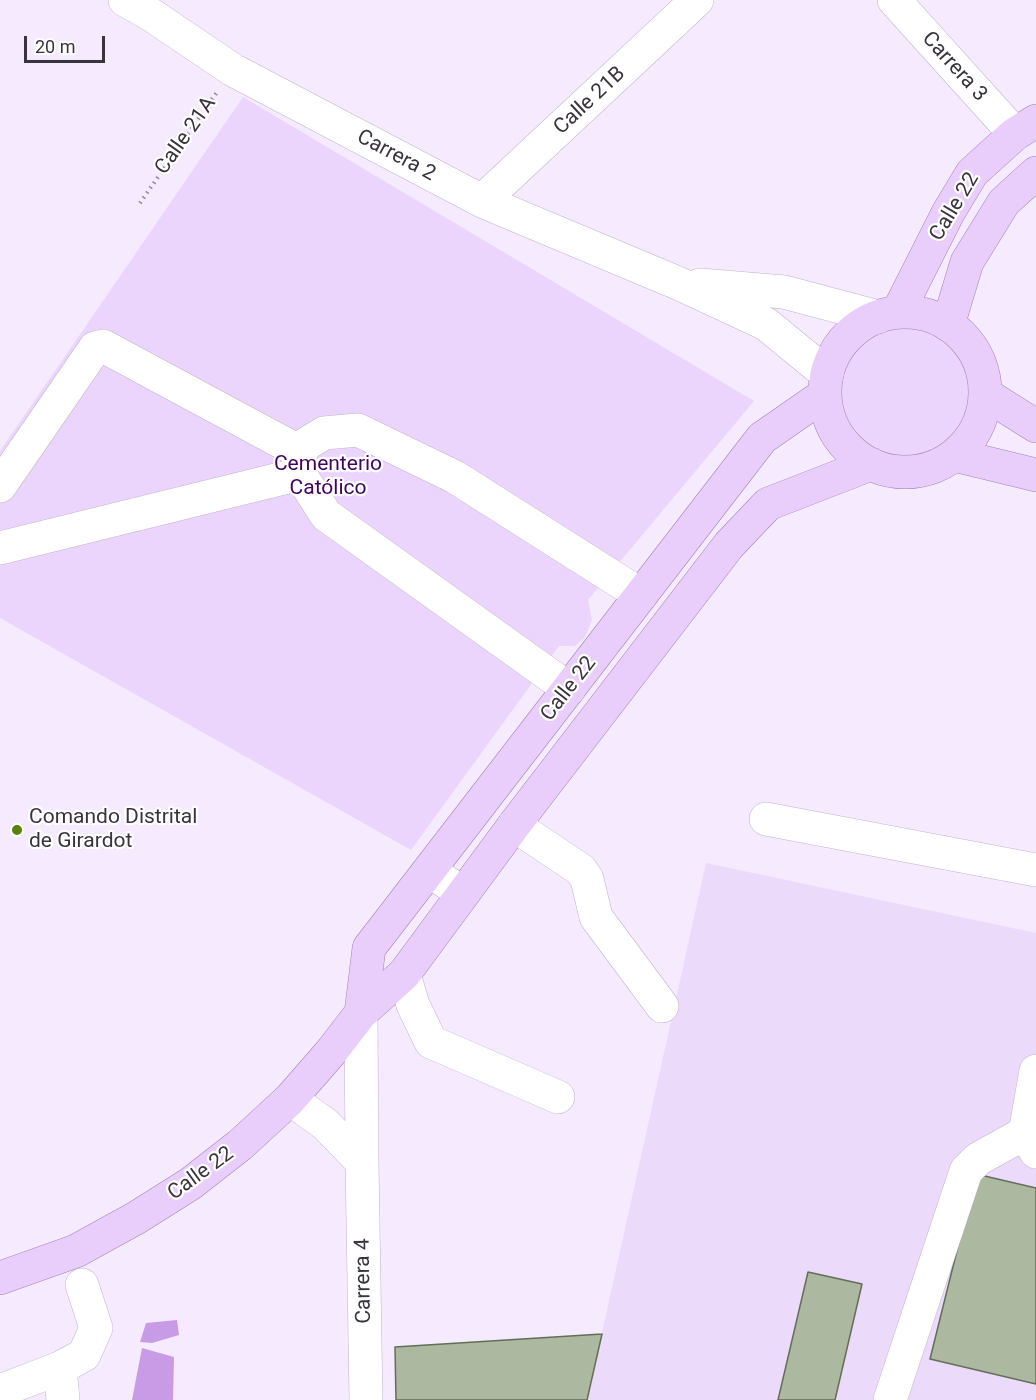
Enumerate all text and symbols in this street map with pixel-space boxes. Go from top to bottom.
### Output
scale bar [27,24,108,62]
street label: Carrera 3 [916,27,992,107]
text: 20 m [35,36,75,57]
street label: Calle 21B [549,62,631,140]
street label: Calle 21A [150,92,222,180]
street label: Carrera 2 [352,125,440,187]
street label: Calle 22 [925,168,985,246]
park label: Cementerio Católico [274,452,382,502]
street label: Calle 22 [536,652,602,726]
place label: Comando Distrital de Girardot [29,805,197,855]
marker: Comando Distrital de Girardot [10,823,24,837]
street label: Calle 22 [163,1142,239,1206]
street label: Carrera 4 [351,1238,377,1324]

